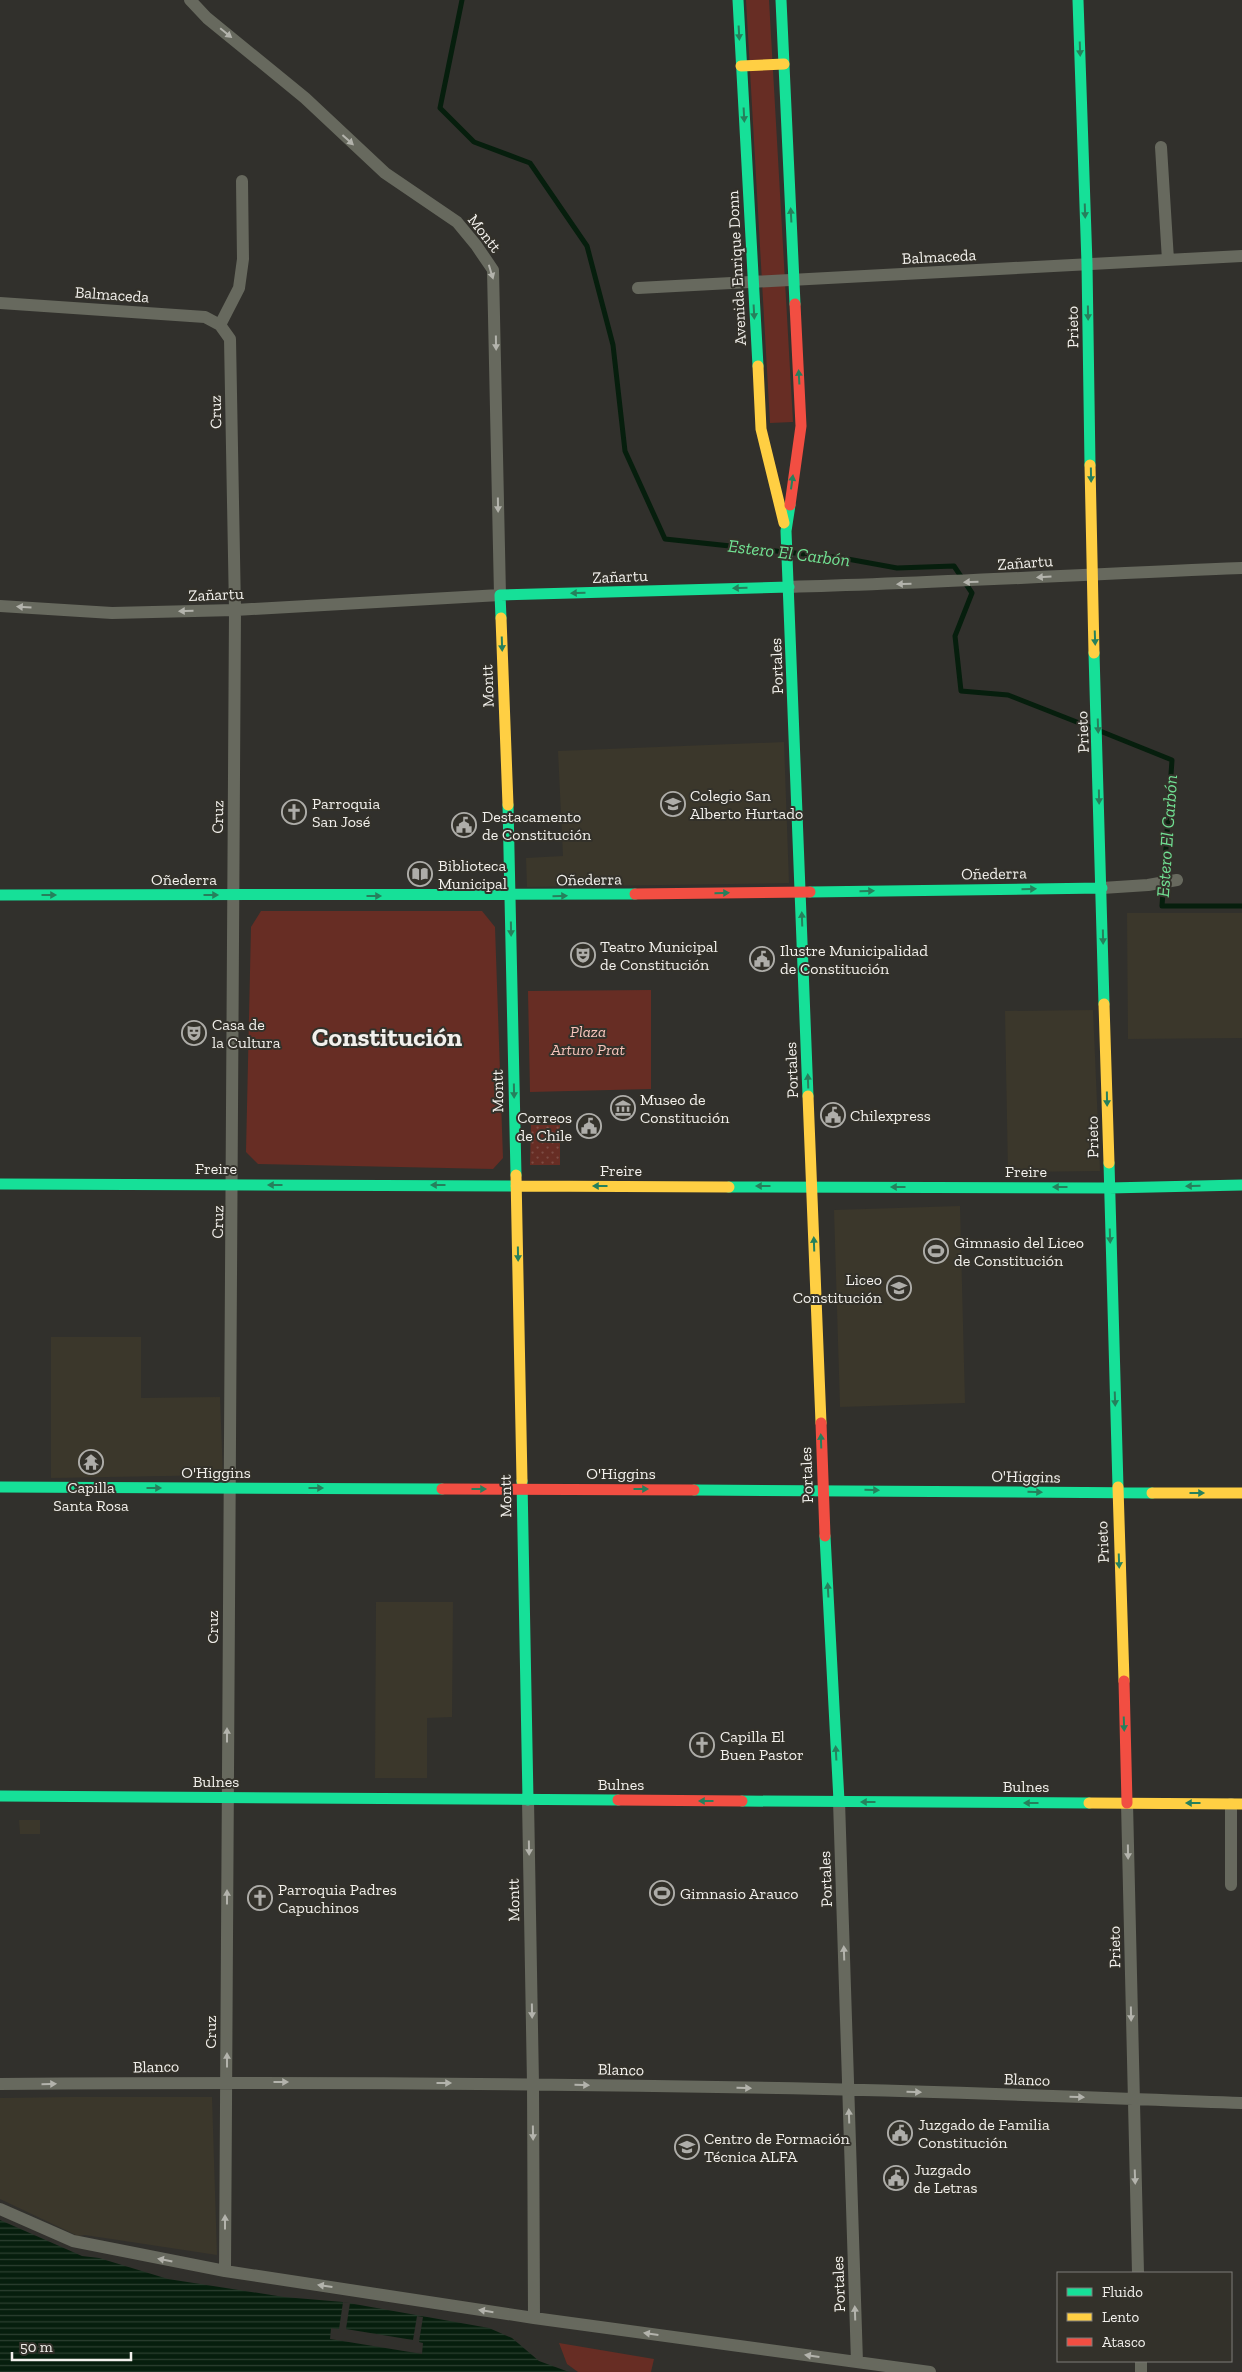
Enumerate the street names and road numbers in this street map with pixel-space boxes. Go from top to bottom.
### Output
street label: Avenida Enrique Donn [723,189,750,346]
street label: Montt [464,211,505,256]
street label: Balmaceda [901,245,977,268]
street label: Balmaceda [74,282,150,307]
street label: Prieto [1063,306,1082,348]
street label: Cruz [206,395,225,429]
street label: Zañartu [997,551,1053,574]
street label: Zañartu [592,566,648,587]
street label: Zañartu [188,584,244,605]
street label: Portales [766,638,787,694]
street label: Montt [477,664,498,708]
street label: Prieto [1072,711,1093,753]
street label: Cruz [208,800,227,834]
street label: Oñederra [961,863,1027,884]
street label: Oñederra [556,869,622,890]
street label: Oñederra [151,870,217,889]
street label: Portales [781,1042,802,1098]
street label: Montt [488,1069,507,1113]
street label: Prieto [1083,1116,1102,1158]
street label: Freire [195,1159,237,1178]
street label: Freire [600,1161,642,1180]
street label: Freire [1005,1162,1047,1181]
street label: Cruz [208,1205,227,1239]
street label: Portales [796,1447,817,1503]
street label: O'Higgins [181,1463,251,1482]
street label: O'Higgins [586,1464,656,1483]
street label: O'Higgins [991,1466,1061,1487]
street label: Montt [496,1474,515,1518]
street label: Prieto [1092,1521,1113,1563]
street label: Cruz [203,1610,222,1644]
street label: Bulnes [193,1772,239,1791]
street label: Bulnes [598,1775,644,1794]
street label: Bulnes [1003,1777,1049,1796]
street label: Portales [815,1851,836,1907]
street label: Montt [504,1878,523,1922]
street label: Prieto [1105,1926,1124,1968]
street label: Cruz [201,2015,220,2049]
street label: Blanco [133,2057,179,2076]
street label: Blanco [598,2060,644,2079]
street label: Blanco [1004,2069,1050,2090]
street label: Portales [828,2256,849,2312]

